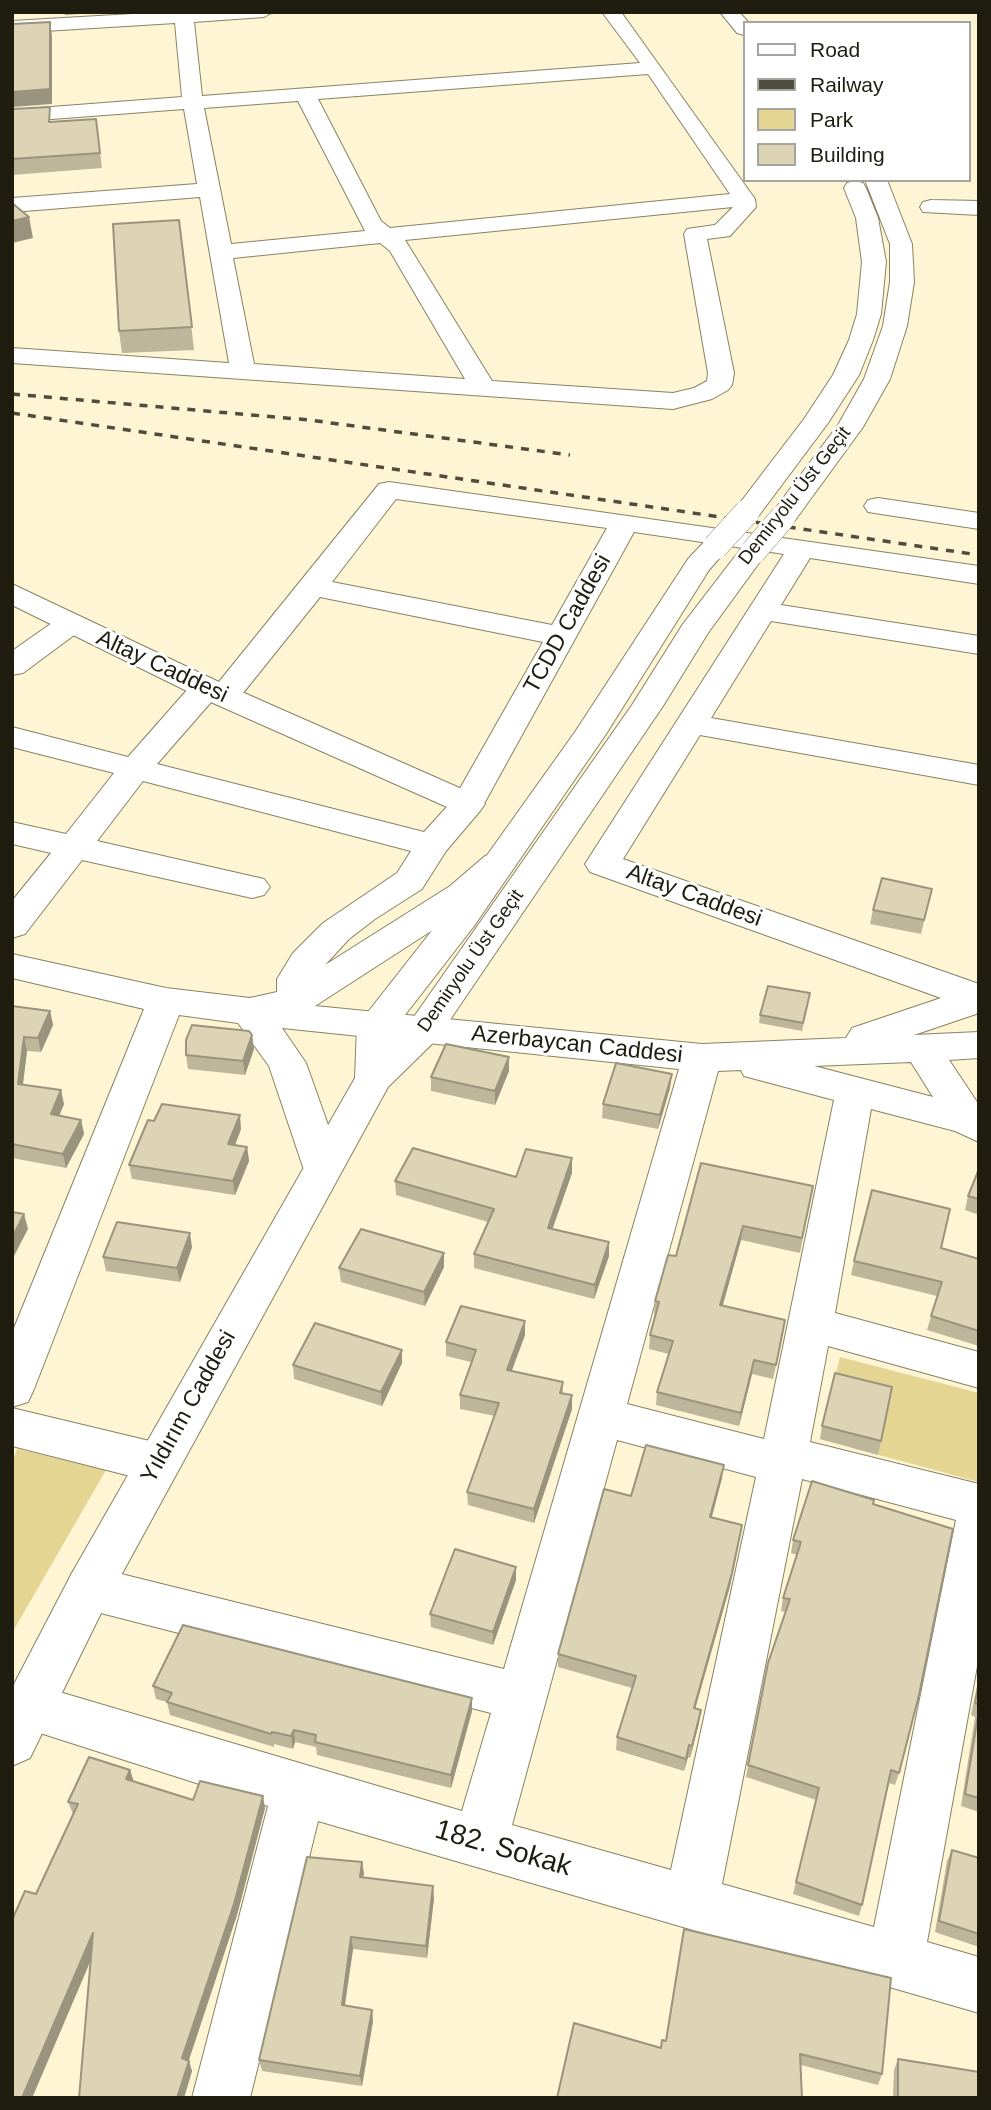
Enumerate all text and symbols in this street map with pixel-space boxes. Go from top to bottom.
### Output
legend [743,21,970,182]
text: Road [810,38,860,61]
text: Railway [810,73,884,96]
text: Park [810,108,853,131]
text: Building [810,143,885,166]
street label: Demiryolu Üst Geçit [734,422,856,570]
street label: TCDD Caddesi [518,550,618,698]
street label: Altay Caddesi [92,625,232,709]
street label: Altay Caddesi [623,859,765,933]
street label: Demiryolu Üst Geçit [413,885,529,1037]
street label: Azerbaycan Caddesi [470,1020,684,1070]
street label: Yıldırım Caddesi [136,1326,242,1488]
street label: 182. Sokak [431,1814,575,1884]

